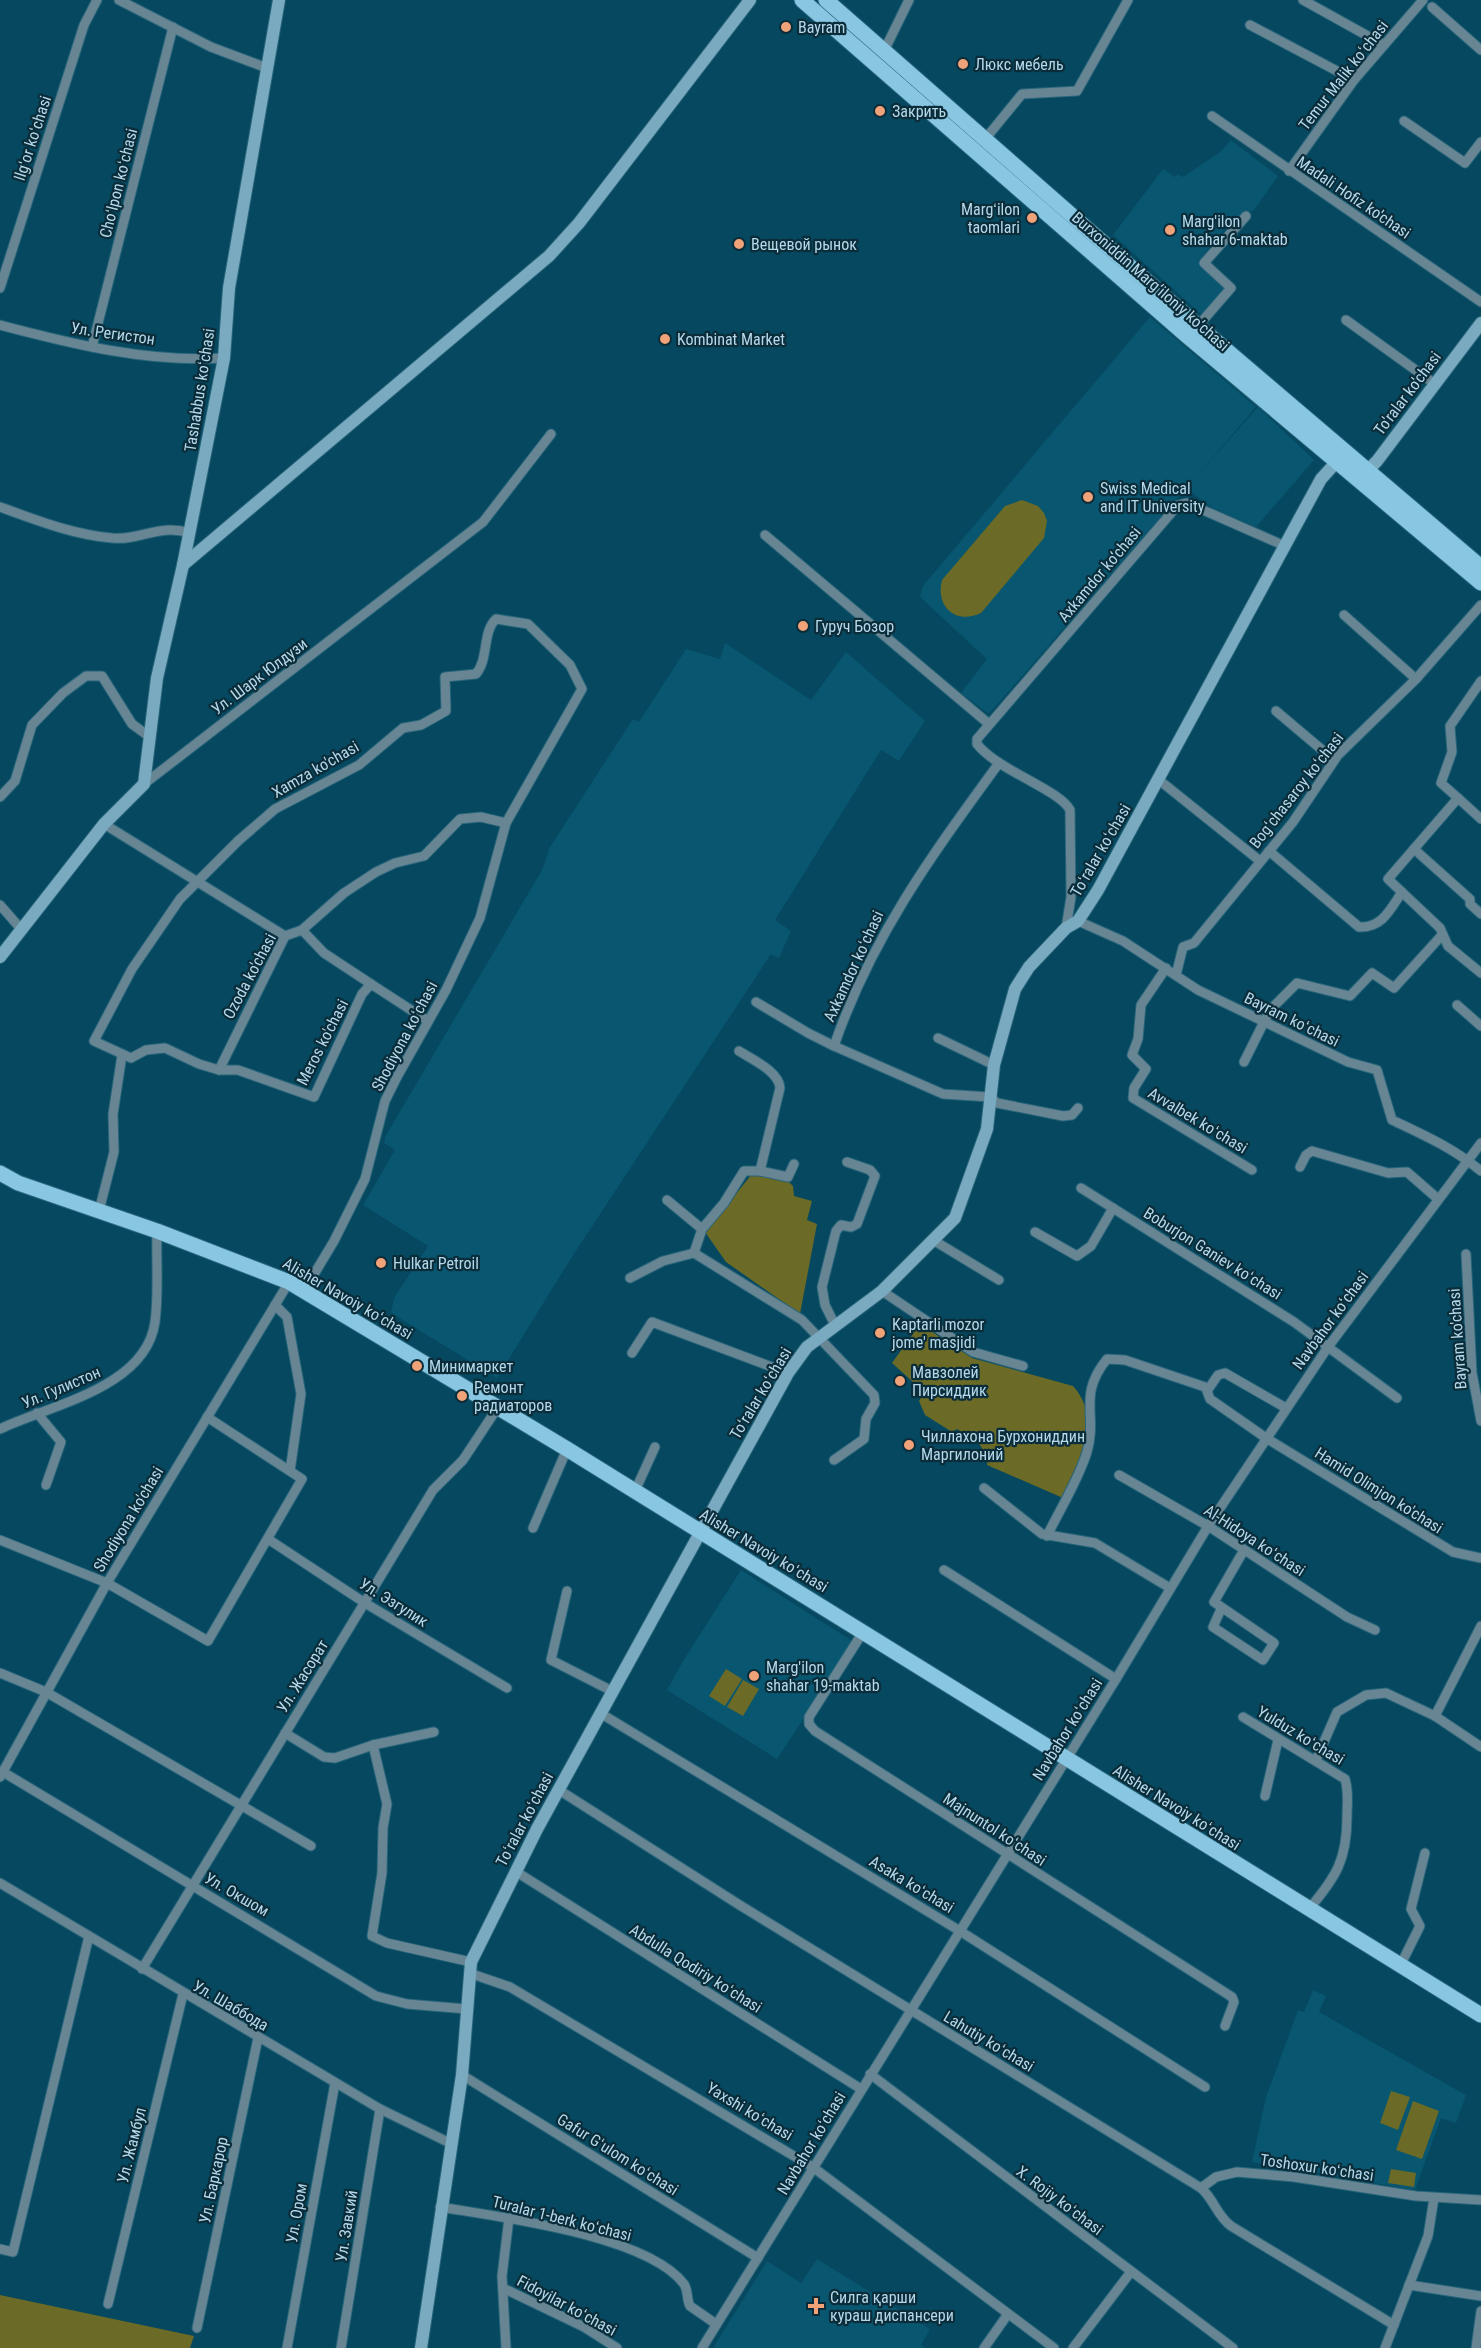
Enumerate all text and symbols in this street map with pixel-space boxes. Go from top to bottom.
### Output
street label: Temur Malik koʻchasi [1295,17,1392,134]
place label: Bayram [798,18,845,37]
marker: Bayram [779,20,793,34]
place label: Люкс мебель [975,55,1064,74]
marker: Люкс мебель [956,57,970,71]
street label: Ilgʻor koʻchasi [10,93,55,183]
place label: Закрить [892,102,946,121]
marker: Закрить [873,104,887,118]
street label: Choʻlpon koʻchasi [96,127,141,240]
street label: Madali Hofiz ko'chasi [1293,152,1414,243]
place label: Margʻilon taomlari [961,200,1020,237]
street label: Burxoniddin Marg’iloniy ko’chasi [1068,208,1233,355]
marker: Margʻilon taomlari [1025,211,1039,225]
place label: Marg'ilon shahar 6-maktab [1182,212,1288,249]
marker: Marg'ilon shahar 6-maktab [1163,223,1177,237]
place label: Вещевой рынок [751,235,857,254]
marker: Вещевой рынок [732,237,746,251]
street label: Ул. Регистон [70,318,156,349]
street label: Tashabbus koʻchasi [180,327,219,453]
place label: Kombinat Market [677,330,785,349]
marker: Kombinat Market [658,332,672,346]
street label: To'ralar ko'chasi [1370,348,1445,439]
place label: Swiss Medical and IT University [1100,479,1205,516]
marker: Swiss Medical and IT University [1081,490,1095,504]
street label: Axkamdor ko‘chasi [1054,523,1145,626]
place label: Гуруч Бозор [815,617,894,636]
marker: Гуруч Бозор [796,619,810,633]
street label: Ул. Шарк Юлдузи [208,634,311,719]
street label: Bogʻchasaroy koʻchasi [1245,729,1347,852]
street label: Xamza ko'chasi [268,737,362,802]
street label: Toʻralar koʻchasi [1066,801,1135,900]
street label: Axkamdor koʻchasi [819,908,887,1025]
street label: Ozoda ko'chasi [219,930,280,1022]
street label: Shodiyona koʻchasi [367,978,441,1094]
street label: Bayram koʻchasi [1241,988,1342,1051]
street label: Meros ko'chasi [293,996,352,1088]
street label: Avvalbek koʻchasi [1145,1083,1251,1158]
street label: Boburjon Ganiev koʻchasi [1140,1203,1285,1304]
street label: Alisher Navoiy koʻchasi [280,1254,416,1343]
place label: Hulkar Petroil [393,1254,479,1273]
marker: Hulkar Petroil [374,1256,388,1270]
street label: Navbahor koʻchasi [1288,1267,1372,1373]
street label: Bayram ko'chasi [1444,1288,1471,1390]
place label: Kaptarli mozor jome' masjidi [891,1315,984,1352]
marker: Kaptarli mozor jome' masjidi [873,1326,887,1340]
street label: Toʻralar koʻchasi [726,1344,795,1443]
place label: Минимаркет [429,1357,513,1376]
marker: Минимаркет [410,1359,424,1373]
street label: Ул. Гулистон [19,1362,103,1413]
place label: Мавзолей Пирсиддик [912,1363,987,1400]
marker: Мавзолей Пирсиддик [893,1374,907,1388]
place label: Ремонт радиаторов [474,1378,552,1415]
marker: Ремонт радиаторов [455,1389,469,1403]
place label: Чиллахона Бурхониддин Маргилоний [921,1427,1085,1464]
marker: Чиллахона Бурхониддин Маргилоний [902,1438,916,1452]
street label: Hamid Olimjon ko'chasi [1311,1443,1446,1537]
street label: Shodiyona ko'chasi [89,1463,167,1575]
street label: Al-Hidoya koʻchasi [1201,1501,1309,1580]
street label: Alisher Navoiy koʻchasi [696,1505,831,1596]
street label: Ул. Эзгулик [356,1574,432,1631]
street label: Ул. Жасорат [273,1636,332,1716]
place label: Marg'ilon shahar 19-maktab [766,1658,880,1695]
marker: Marg'ilon shahar 19-maktab [747,1669,761,1683]
street label: Navbahor koʻchasi [1028,1675,1106,1784]
street label: Yulduz koʻchasi [1254,1702,1348,1769]
street label: Alisher Navoiy koʻchasi [1110,1761,1244,1854]
street label: Toʻralar koʻchasi [492,1769,557,1870]
street label: Majnuntol koʻchasi [940,1789,1050,1870]
street label: Asaka koʻchasi [866,1852,957,1917]
street label: Ул. Окшом [201,1868,272,1920]
street label: Abdulla Qodiriy koʻchasi [626,1920,765,2017]
street label: Ул. Шаббода [190,1976,272,2035]
street label: Lahutiy koʻchasi [940,2007,1037,2076]
street label: Yaxshi koʻchasi [703,2078,796,2145]
street label: Navbahor koʻchasi [773,2088,850,2198]
street label: Ул. Жамбул [113,2105,150,2185]
street label: Gafur Gʻulom koʻchasi [554,2109,682,2199]
street label: Ул. Баркарор [195,2135,232,2225]
street label: Toshoxur koʻchasi [1259,2150,1375,2185]
street label: X. Rojiy koʻchasi [1013,2162,1107,2239]
street label: Ул. Ором [282,2182,311,2244]
street label: Ул. Завкий [331,2189,362,2263]
street label: Turalar 1-berk koʻchasi [490,2192,634,2245]
street label: Fidoyilar koʻchasi [514,2271,620,2340]
place label: Силга қарши кураш диспансери [830,2288,954,2325]
marker: Силга қарши кураш диспансери [807,2297,825,2315]

